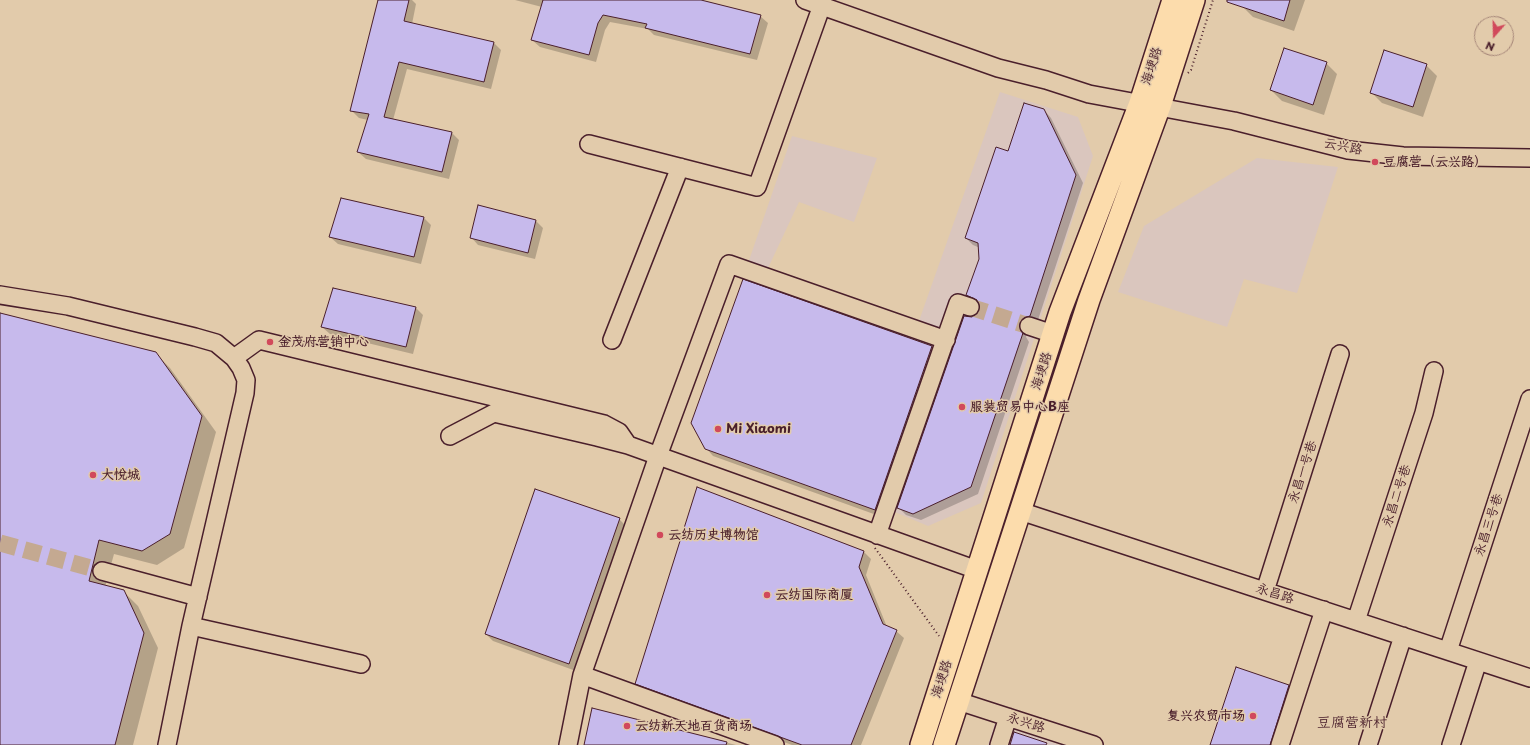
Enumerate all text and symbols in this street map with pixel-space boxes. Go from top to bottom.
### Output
north arrow [1474,16,1514,56]
text: N [1483,37,1497,56]
street label: 海埂路 [1139,45,1165,87]
street label: 云兴路 [1322,136,1364,158]
place label: 豆腐营（云兴路） [1383,154,1487,170]
marker: 豆腐营（云兴路） [1370,157,1380,167]
place label: 金茂府营销中心 [278,334,369,350]
marker: 金茂府营销中心 [265,337,275,347]
street label: 海埂路 [1029,350,1055,392]
place label: 服装贸易中心B座 [970,399,1070,415]
marker: 服装贸易中心B座 [957,402,967,412]
place label: Mi Xiaomi [726,421,791,437]
marker: Mi Xiaomi [713,424,723,434]
street label: 永昌一号巷 [1286,439,1320,505]
street label: 永昌二号巷 [1380,463,1414,529]
place label: 大悦城 [101,467,140,483]
marker: 大悦城 [88,470,98,480]
street label: 永昌三号巷 [1472,492,1506,558]
place label: 云纺历史博物馆 [668,527,759,543]
marker: 云纺历史博物馆 [655,530,665,540]
street label: 永昌路 [1254,581,1296,607]
place label: 云纺国际商厦 [775,587,853,603]
marker: 云纺国际商厦 [762,590,772,600]
street label: 海埂路 [929,658,955,700]
place label: 复兴农贸市场 [1167,708,1245,724]
street label: 永兴路 [1005,710,1047,736]
marker: 复兴农贸市场 [1248,711,1258,721]
district label: 豆腐营新村 [1317,715,1387,731]
place label: 云纺新天地百货商场 [635,718,752,734]
marker: 云纺新天地百货商场 [622,721,632,731]

